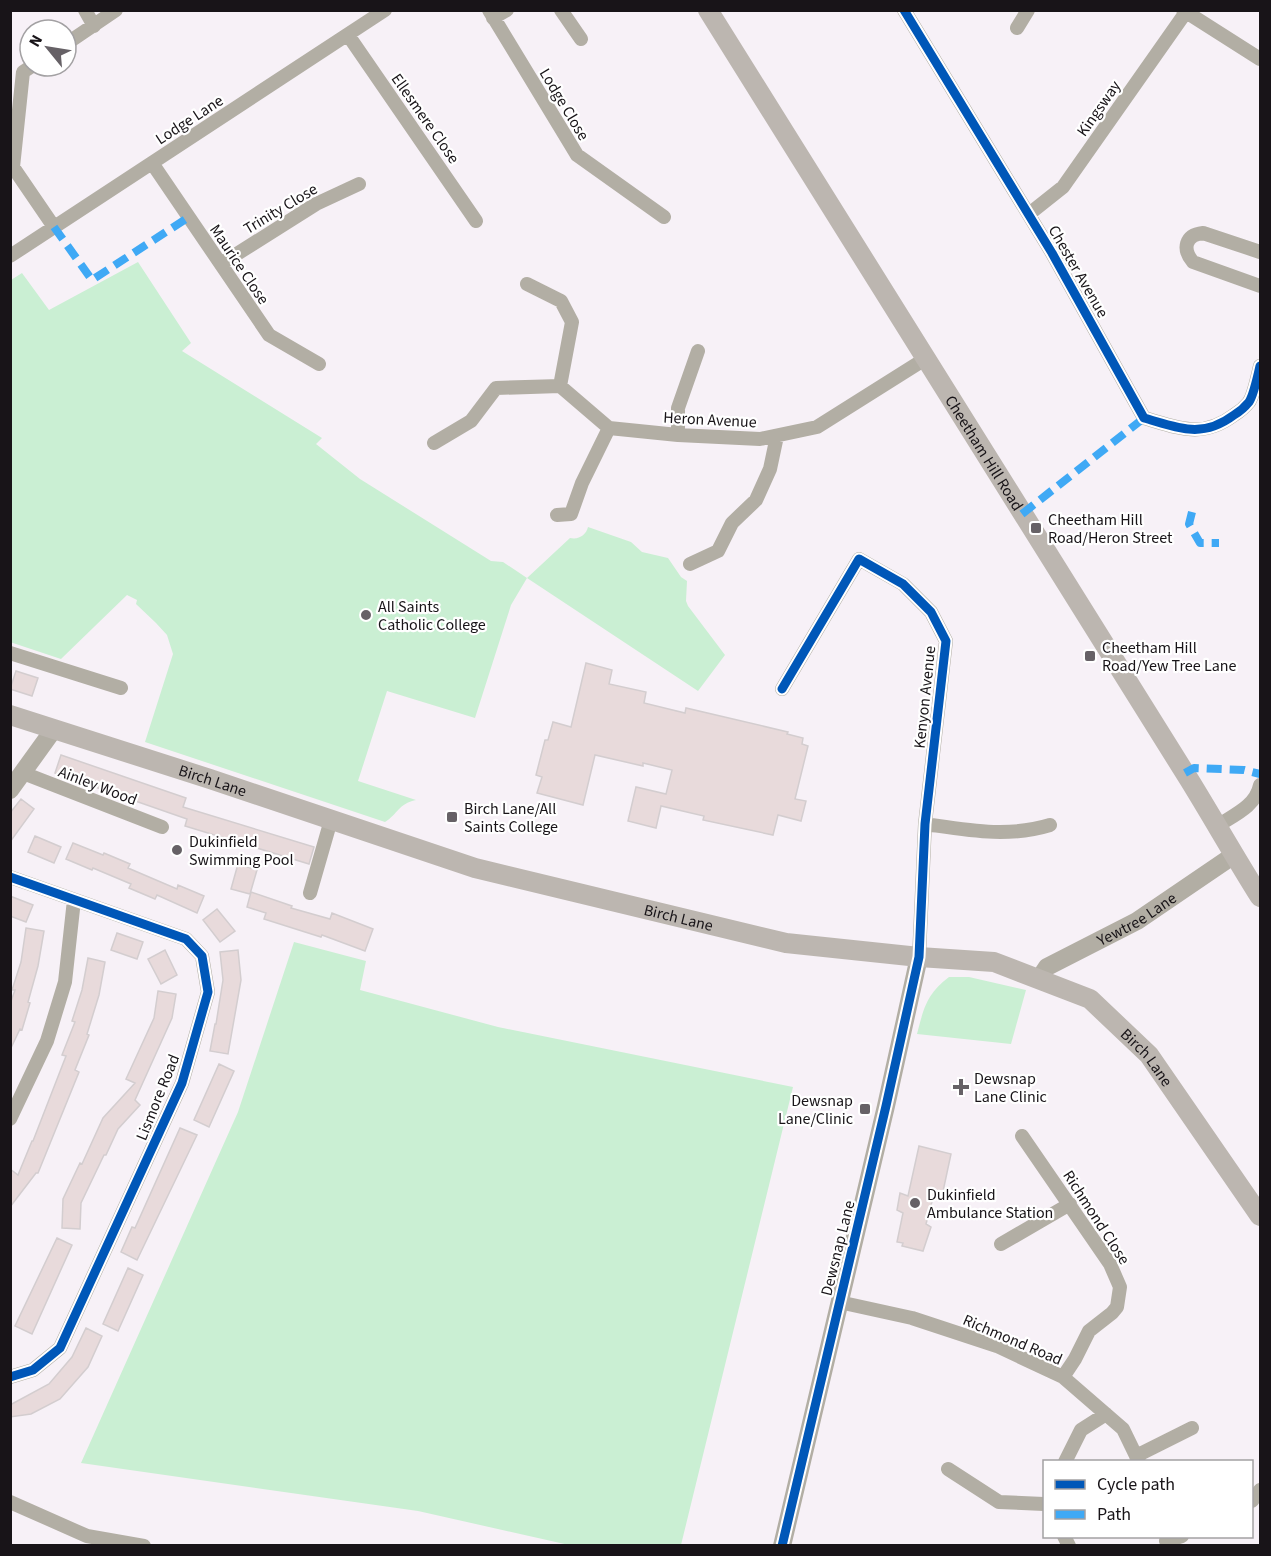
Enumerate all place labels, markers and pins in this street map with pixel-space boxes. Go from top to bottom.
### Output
place label: Cheetham Hill Road/Heron Street [1048,509,1173,549]
marker: Cheetham Hill Road/Heron Street [1029,521,1043,535]
place label: All Saints Catholic College [378,596,486,636]
marker: All Saints Catholic College [359,608,373,622]
place label: Cheetham Hill Road/Yew Tree Lane [1102,637,1237,677]
marker: Cheetham Hill Road/Yew Tree Lane [1083,649,1097,663]
place label: Birch Lane/All Saints College [464,798,558,838]
marker: Birch Lane/All Saints College [445,810,459,824]
place label: Dukinfield Swimming Pool [189,831,294,871]
marker: Dukinfield Swimming Pool [170,843,184,857]
place label: Dewsnap Lane Clinic [974,1068,1047,1108]
marker: Dewsnap Lane Clinic [952,1078,970,1096]
place label: Dewsnap Lane/Clinic [778,1090,853,1130]
marker: Dewsnap Lane/Clinic [858,1102,872,1116]
place label: Dukinfield Ambulance Station [927,1184,1053,1224]
marker: Dukinfield Ambulance Station [908,1196,922,1210]

